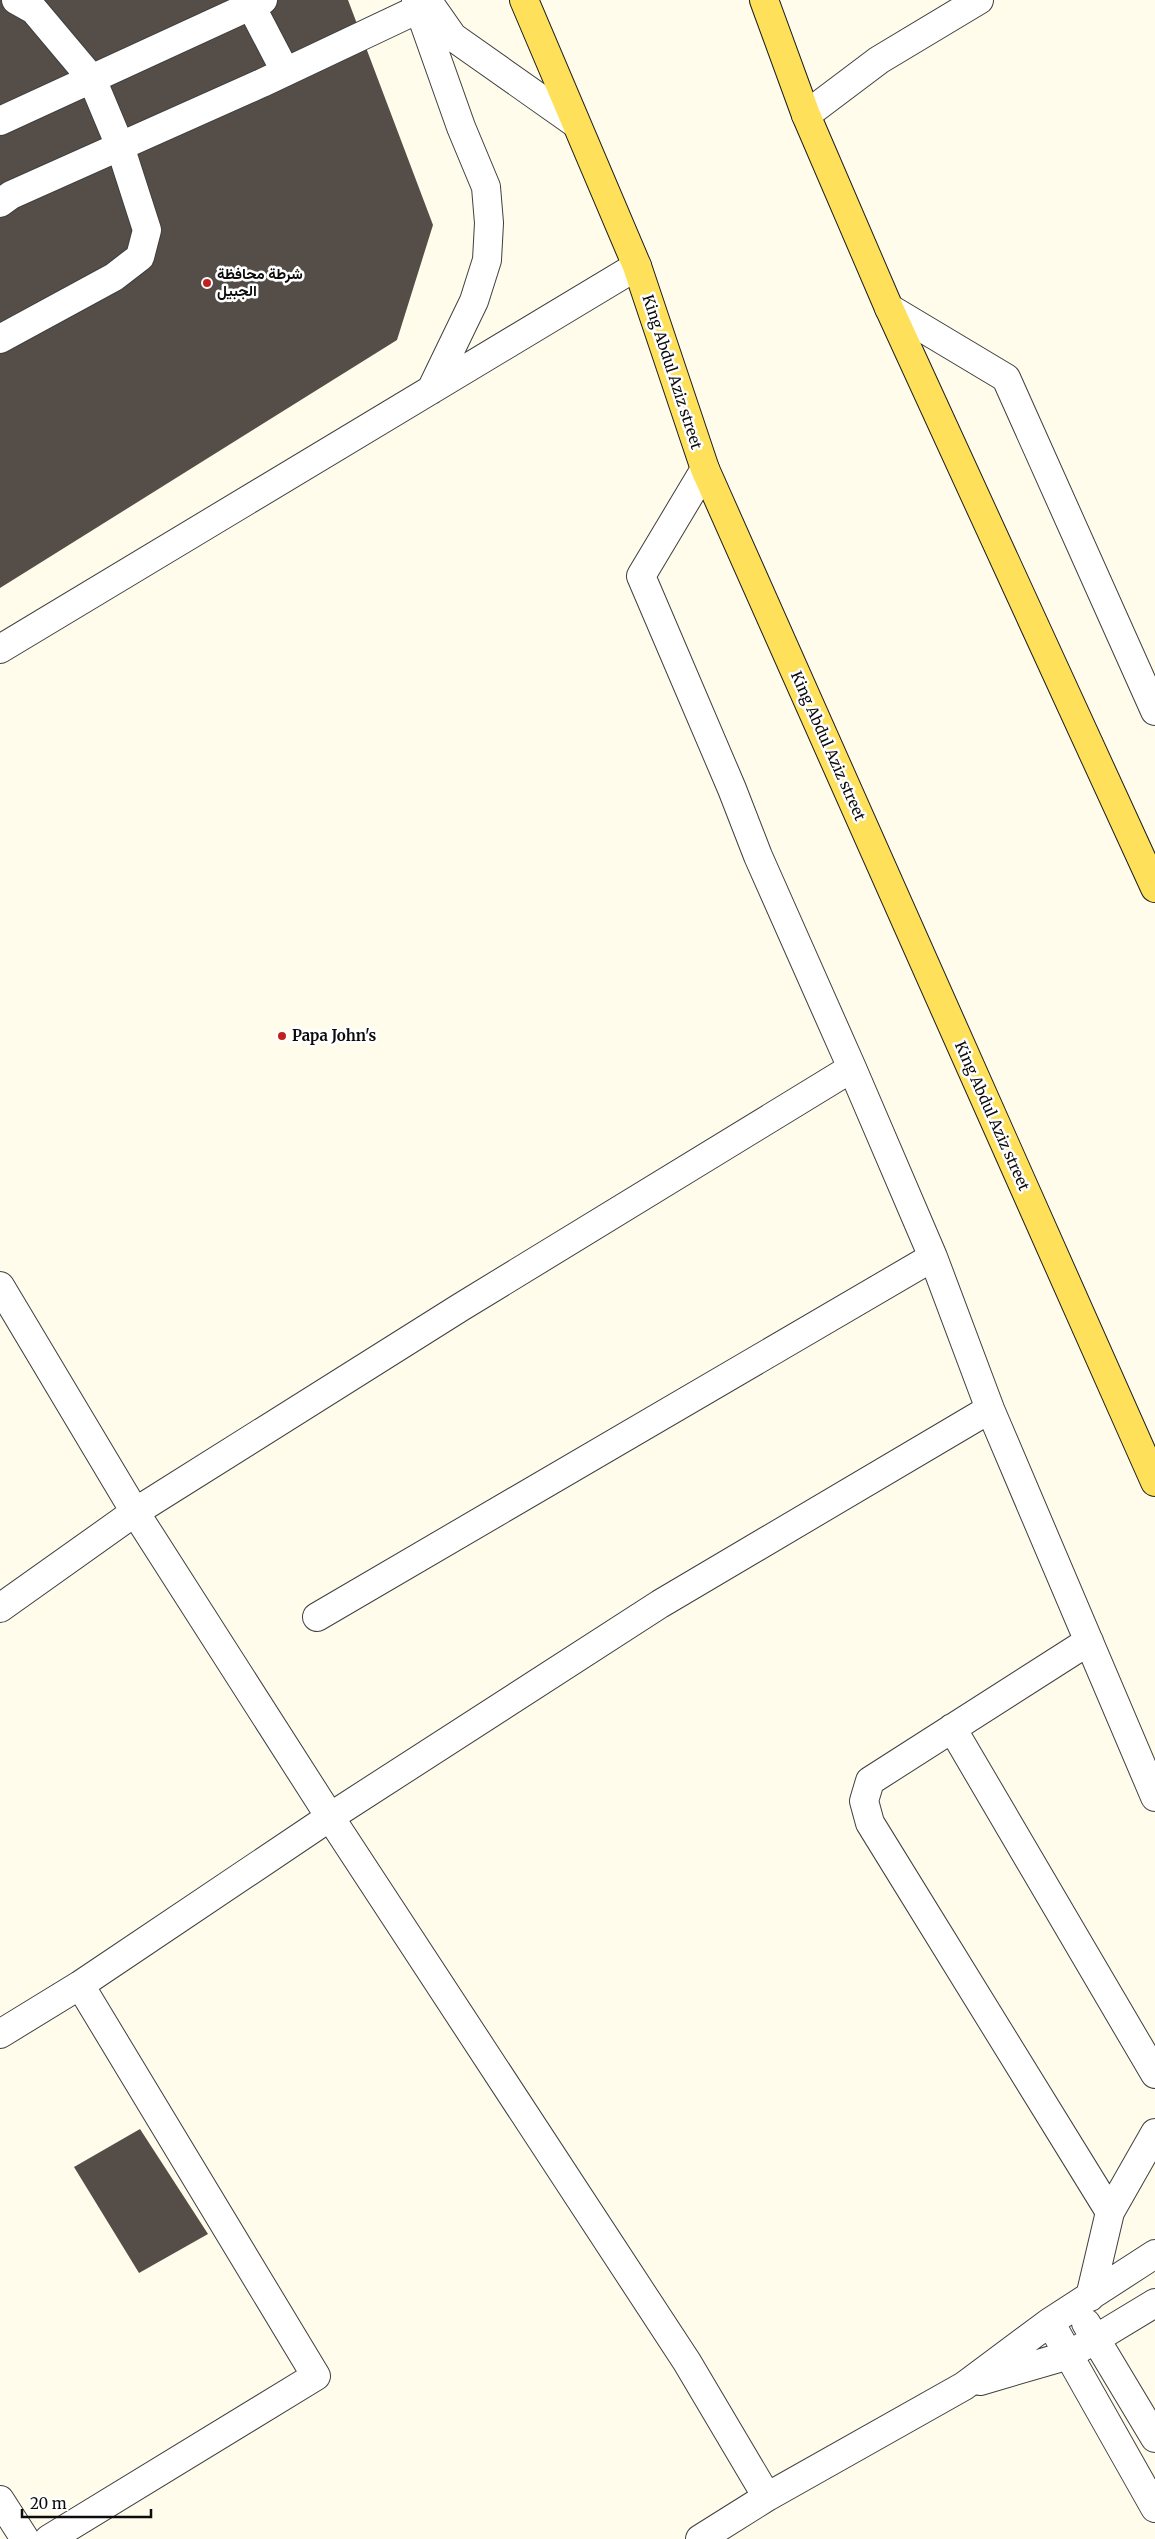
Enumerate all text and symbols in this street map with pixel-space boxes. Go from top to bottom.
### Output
place label: شرطة محافظة الجبيل [217,264,303,300]
marker: شرطة محافظة الجبيل [201,277,213,289]
street label: King Abdul Aziz street [639,292,706,452]
street label: King Abdul Aziz street [787,668,870,823]
place label: Papa John's [292,1026,376,1045]
marker: Papa John's [276,1030,288,1042]
street label: King Abdul Aziz street [951,1038,1034,1193]
scale bar [22,2486,151,2518]
text: 20 m [30,2494,67,2513]

